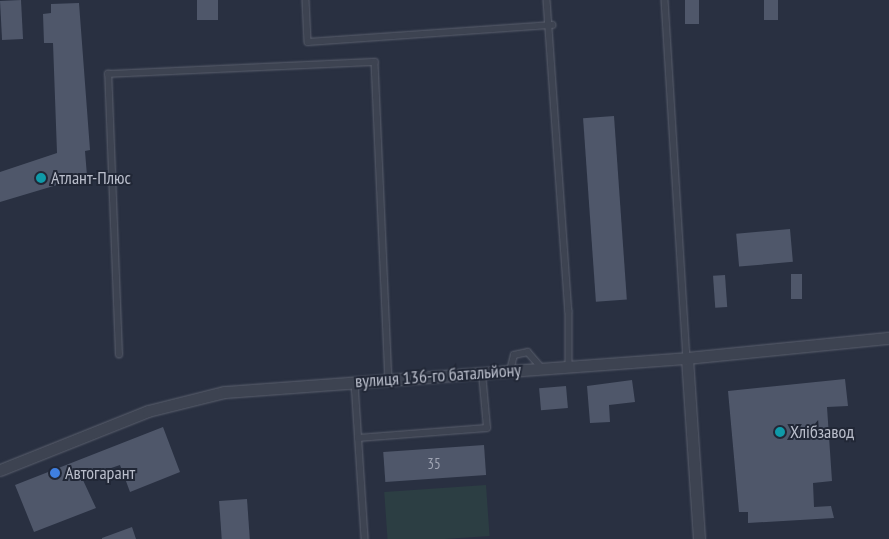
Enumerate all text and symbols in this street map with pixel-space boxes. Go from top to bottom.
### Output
place label: Атлант-Плюс [51,167,131,189]
marker: Атлант-Плюс [35,172,47,184]
street label: вулиця 136-го батальйону [354,359,522,393]
place label: Хлібзавод [790,421,854,443]
marker: Хлібзавод [774,426,786,438]
house number: 35 [427,455,441,473]
place label: Автогарант [65,462,135,484]
marker: Автогарант [49,467,61,479]

